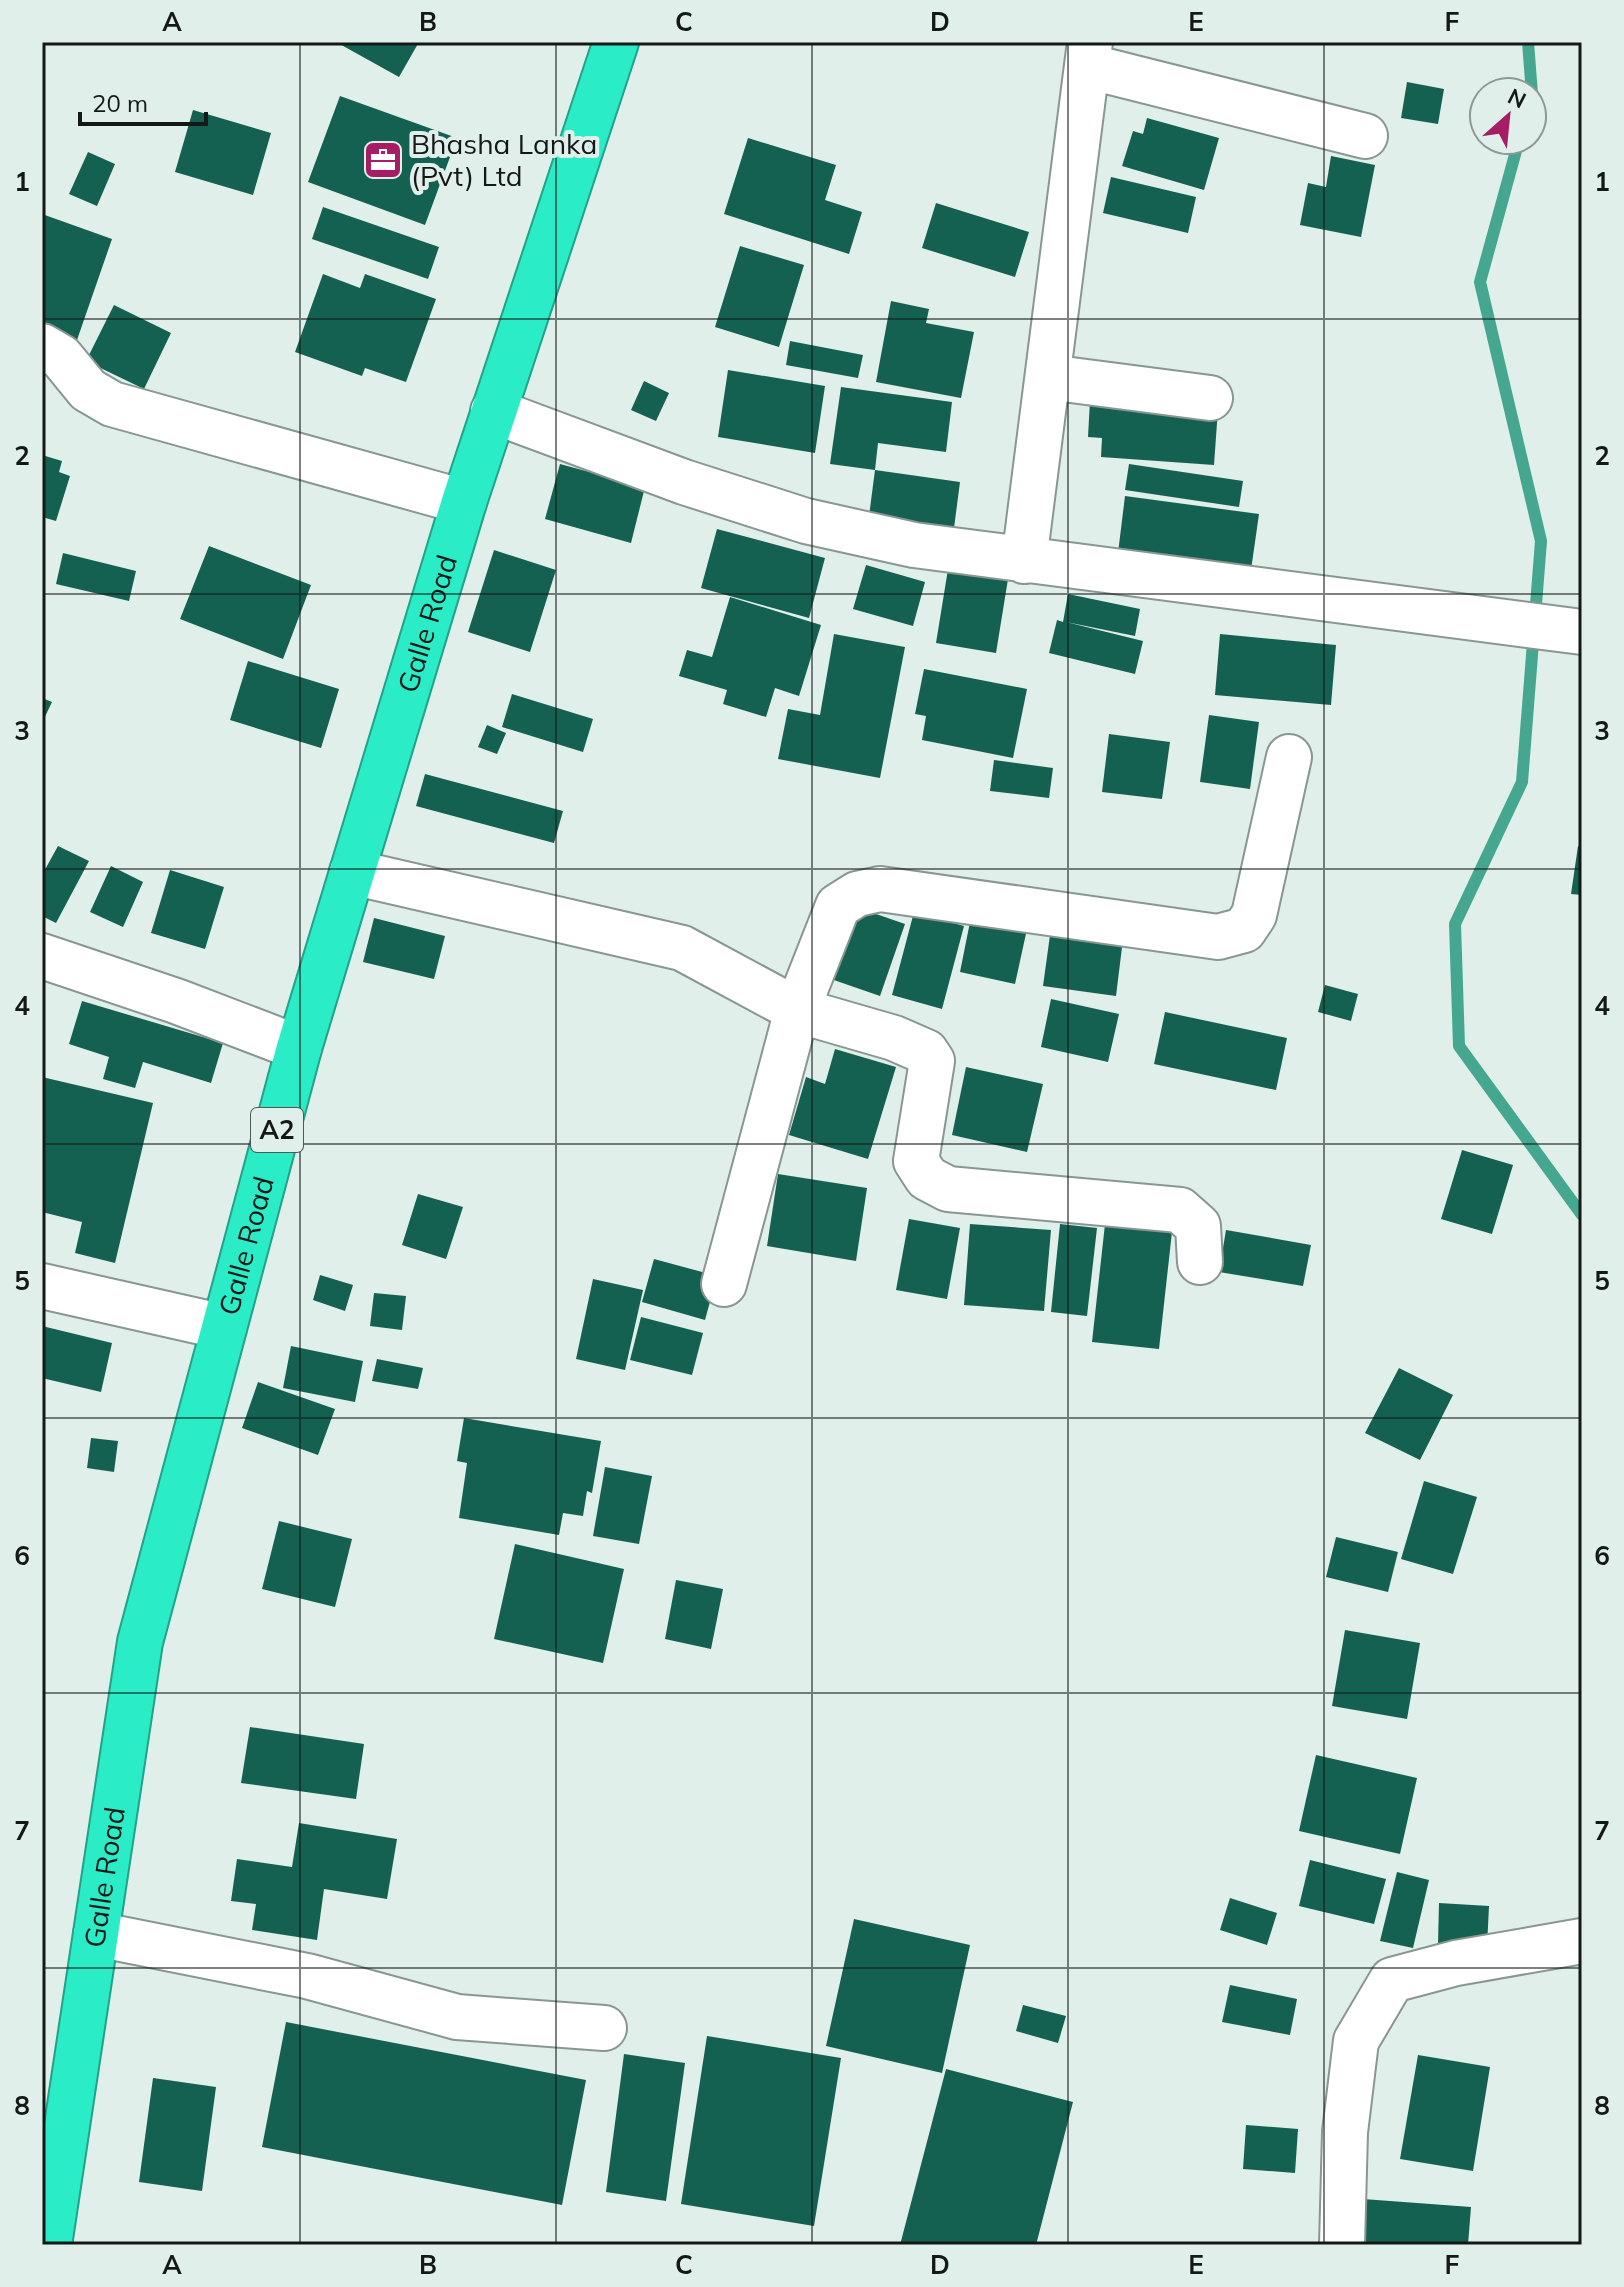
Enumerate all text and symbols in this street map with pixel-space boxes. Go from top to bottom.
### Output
text: A [162,5,182,38]
text: B [419,5,437,38]
text: C [675,5,693,38]
text: D [930,5,950,38]
text: E [1188,5,1204,38]
text: F [1445,5,1460,38]
scale bar [80,76,206,126]
north arrow [1468,76,1548,156]
text: N [1503,82,1531,114]
text: 20 m [92,88,148,118]
place label: Bhasha Lanka (Pvt) Ltd [411,126,597,193]
office icon: Bhasha Lanka (Pvt) Ltd [362,139,404,181]
text: 1 [14,165,30,198]
text: 1 [1594,165,1610,198]
text: 2 [14,439,30,472]
text: 2 [1594,439,1610,472]
street label: Galle Road [389,551,464,697]
text: 3 [14,714,30,747]
text: 3 [1594,714,1610,747]
text: 4 [14,989,30,1022]
text: 4 [1594,989,1610,1022]
road number: A2 [251,1108,303,1152]
street label: Galle Road [210,1173,281,1319]
text: 5 [14,1264,30,1297]
text: 5 [1594,1264,1610,1297]
text: 6 [14,1539,30,1572]
text: 6 [1594,1539,1610,1572]
street label: Galle Road [76,1804,132,1950]
text: 7 [14,1814,30,1847]
text: 7 [1594,1814,1610,1847]
text: 8 [14,2089,30,2122]
text: 8 [1594,2089,1610,2122]
text: A [162,2248,182,2281]
text: B [419,2248,437,2281]
text: C [675,2248,693,2281]
text: D [930,2248,950,2281]
text: E [1188,2248,1204,2281]
text: F [1445,2248,1460,2281]

